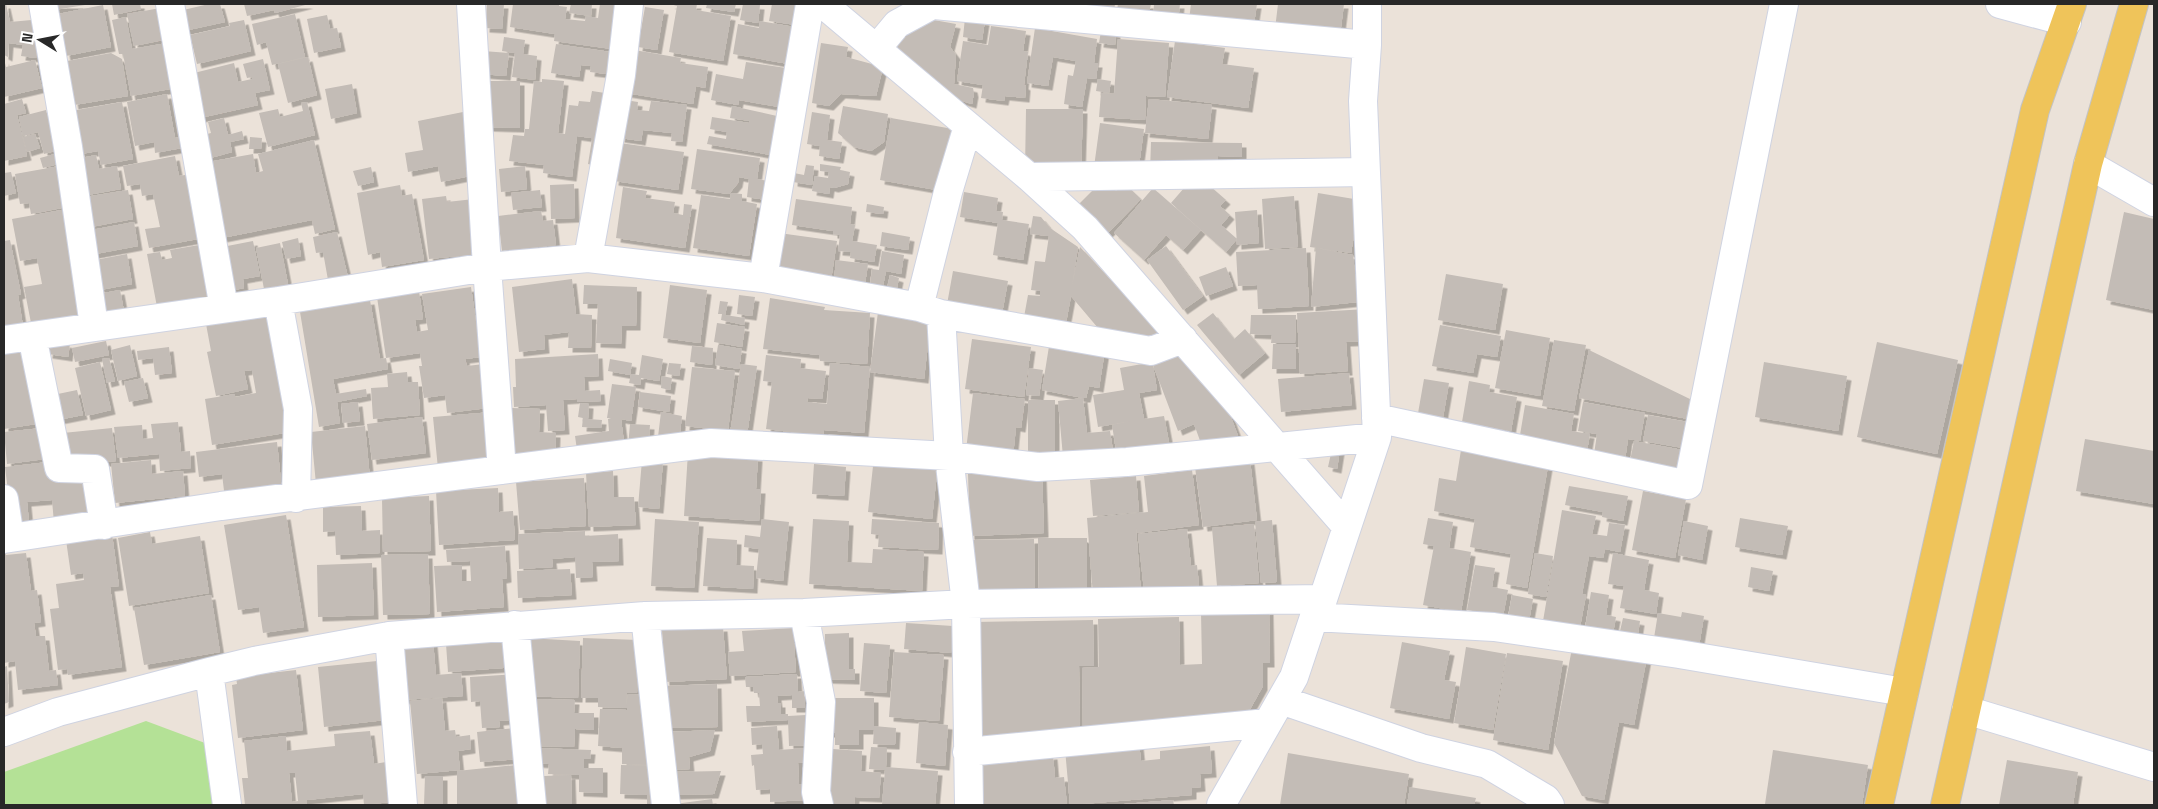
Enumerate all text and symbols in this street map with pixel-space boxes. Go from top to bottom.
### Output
north arrow [15,15,65,65]
text: N [18,32,37,44]

